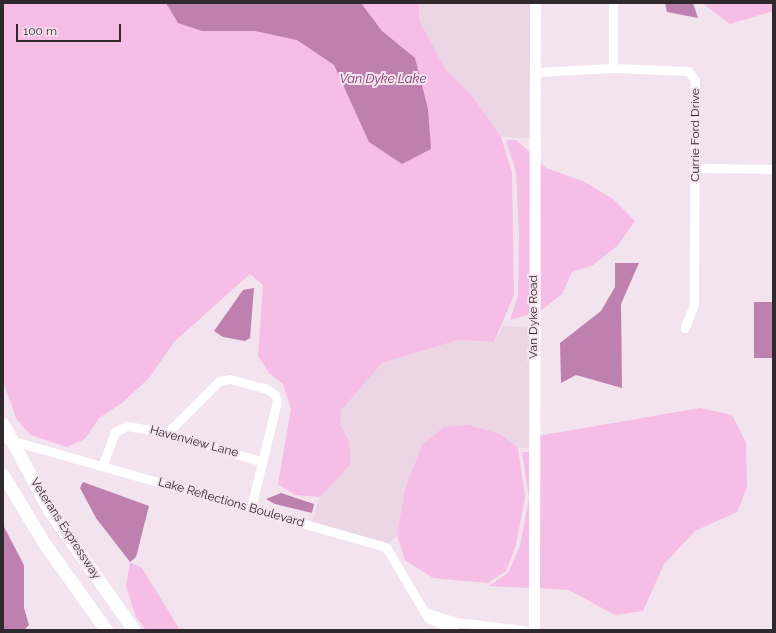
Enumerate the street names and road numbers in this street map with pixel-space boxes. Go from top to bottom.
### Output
street label: Currie Ford Drive [689,88,703,182]
street label: Van Dyke Road [527,275,541,359]
street label: Havenview Lane [148,423,240,461]
street label: Lake Reflections Boulevard [156,475,306,531]
street label: Veterans Expressway [27,476,103,582]

